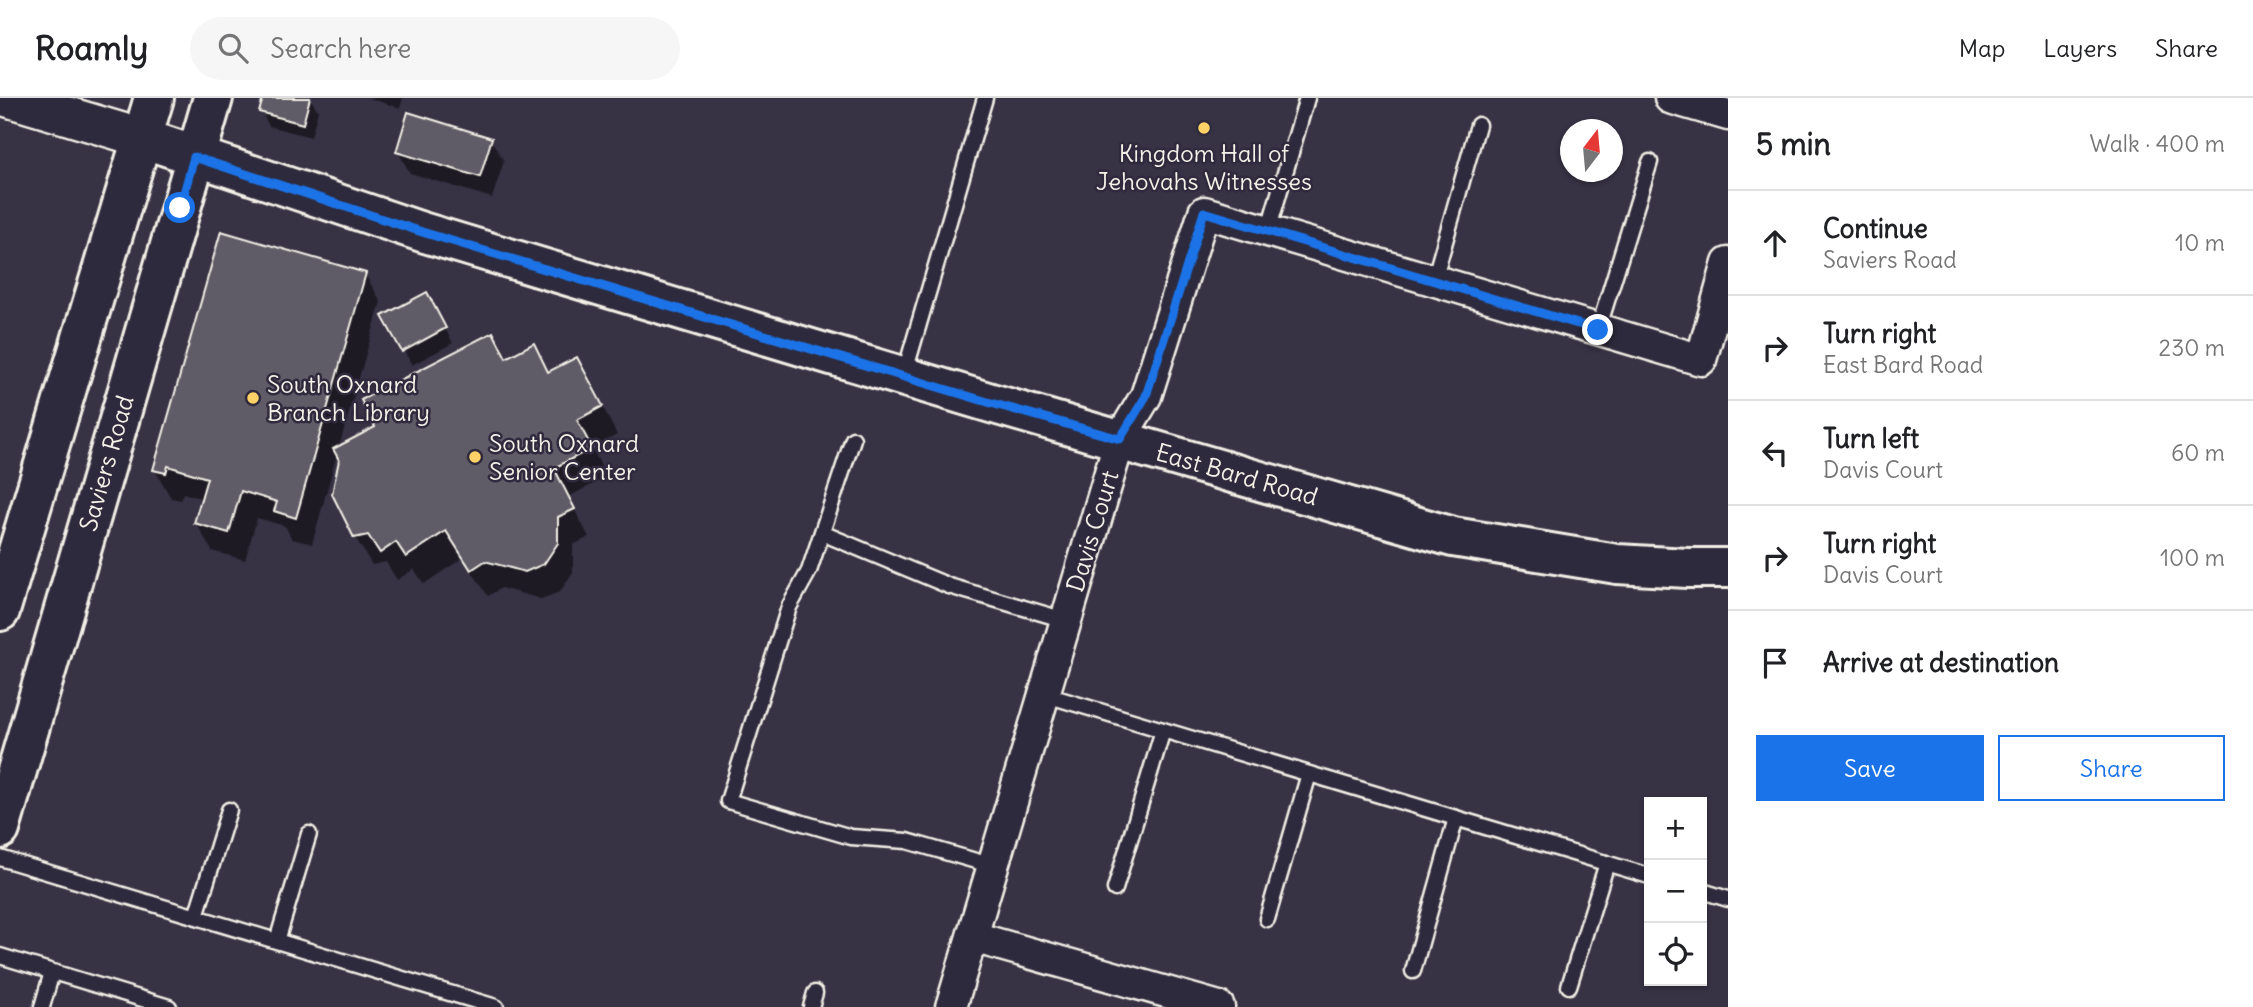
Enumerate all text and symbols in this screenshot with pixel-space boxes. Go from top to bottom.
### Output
search box [190,17,680,80]
text: Roamly [35,27,148,69]
icon: search [214,29,252,67]
text: Search here [270,32,411,65]
text: Map [1959,33,2005,63]
text: Layers [2043,33,2117,63]
text: Share [2155,33,2218,63]
north arrow [1560,119,1623,182]
marker: Kingdom Hall of Jehovahs Witnesses [1196,120,1212,136]
text: 5 min [1756,125,1831,163]
text: Walk · 400 m [2090,129,2225,158]
place label: Kingdom Hall of Jehovahs Witnesses [1096,138,1312,196]
route start [164,192,195,223]
text: Continue [1823,212,1928,245]
icon: ahead [1756,224,1794,262]
text: 10 m [2175,228,2225,257]
text: Saviers Road [1823,245,1957,274]
route end [1582,314,1613,345]
text: Turn right [1823,317,1936,350]
icon: right [1756,329,1794,367]
text: 230 m [2159,333,2225,362]
text: East Bard Road [1823,350,1983,379]
place label: South Oxnard Branch Library [267,369,430,427]
marker: South Oxnard Branch Library [245,390,261,406]
street label: Saviers Road [72,392,140,534]
text: Turn left [1823,422,1919,455]
place label: South Oxnard Senior Center [489,428,639,486]
icon: left [1756,434,1794,472]
street label: East Bard Road [1152,437,1322,511]
text: 60 m [2171,438,2225,467]
marker: South Oxnard Senior Center [467,449,483,465]
text: Davis Court [1823,455,1943,484]
street label: Davis Court [1059,467,1125,595]
text: Turn right [1823,527,1936,560]
icon: right [1756,539,1794,577]
text: 100 m [2160,543,2225,572]
text: Davis Court [1823,560,1943,589]
icon: arrive [1756,644,1794,682]
text: Arrive at destination [1823,646,2059,679]
button: Save [1756,735,1984,801]
button: Share [1998,735,2225,801]
map controls [1644,797,1707,986]
button: + [1644,797,1707,860]
button: − [1644,860,1707,923]
button: locate [1644,923,1707,986]

